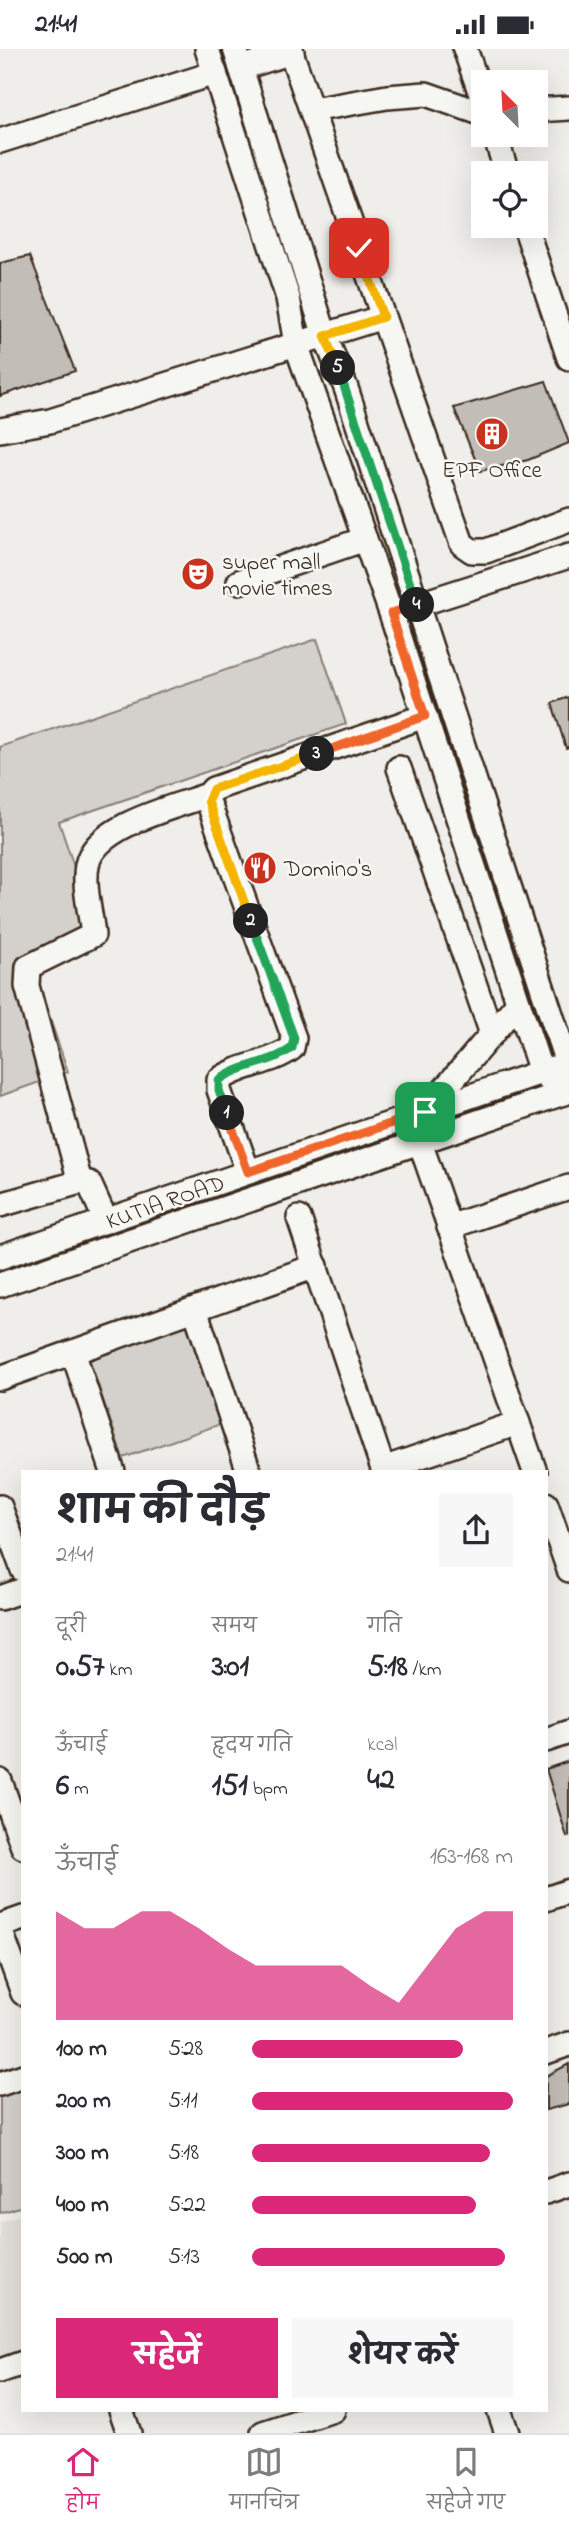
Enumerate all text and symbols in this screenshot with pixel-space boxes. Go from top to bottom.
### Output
text: 21:41 [35,6,77,44]
north arrow [471,70,548,147]
map controls [471,70,548,238]
button: locate [471,161,548,238]
pin [329,218,389,278]
icon: check [340,229,378,267]
pin: 5 [320,351,356,385]
text: 5 [332,354,343,381]
building icon: EPF Office [473,415,511,453]
place label: EPF Office [442,455,543,488]
place label: super mall movie times [222,547,333,606]
theatre icon: super mall movie times [179,555,217,593]
pin: 4 [400,587,434,623]
text: 4 [413,591,420,618]
pin: 3 [300,737,334,771]
text: 3 [313,740,320,767]
restaurant icon: Domino's [241,849,279,887]
place label: Domino's [283,854,372,887]
pin: 2 [233,903,268,939]
text: 2 [246,907,255,934]
pin [395,1082,455,1142]
icon: arrive [406,1093,444,1131]
pin: 1 [210,1095,244,1131]
text: 1 [223,1099,230,1126]
street label: KUTIA ROAD [102,1168,229,1239]
text: शाम की दौड़ [56,1485,267,1541]
button: share [439,1493,513,1567]
text: 21:41 [56,1539,94,1572]
text: दूरी [56,1614,86,1641]
text: समय [212,1614,257,1641]
text: गति [367,1614,402,1641]
text: 0.57 [56,1646,105,1690]
text: 3:01 [212,1646,249,1690]
text: 5:18 [367,1646,408,1690]
text: km [105,1657,132,1684]
text: /km [408,1657,442,1684]
text: kcal [367,1732,398,1759]
text: ऊँचाई [56,1733,107,1760]
text: हृदय गति [212,1733,292,1760]
text: 42 [367,1759,395,1803]
text: 6 [56,1765,69,1809]
text: 151 [212,1765,248,1809]
text: m [69,1776,89,1803]
text: bpm [248,1776,288,1803]
text: 163–168 m [430,1841,513,1874]
text: ऊँचाई [56,1848,118,1881]
text: 100 m [56,2033,107,2066]
text: 5:28 [168,2033,203,2066]
text: 200 m [56,2085,111,2118]
text: 5:11 [168,2085,198,2118]
text: 300 m [56,2137,109,2170]
text: 5:18 [168,2137,199,2170]
text: 400 m [56,2189,109,2222]
text: 5:22 [168,2189,206,2222]
text: 500 m [56,2241,113,2274]
text: 5:13 [168,2241,200,2274]
button: सहेजें [56,2318,278,2398]
button: शेयर करें [292,2318,513,2398]
tab: होम [64,2443,102,2523]
tab: मानचित्र [229,2443,299,2523]
tab: सहेजे गए [426,2443,505,2523]

